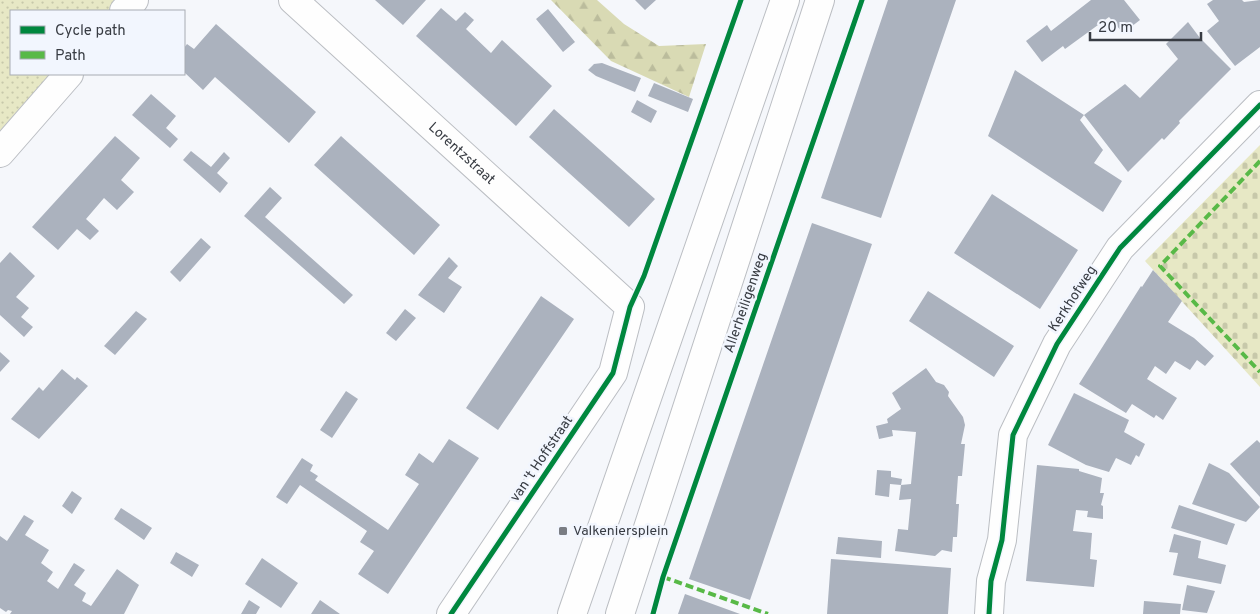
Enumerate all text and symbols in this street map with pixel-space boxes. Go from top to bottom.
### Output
legend [10,10,185,75]
scale bar [1090,10,1201,42]
text: 20 m [1098,19,1133,38]
text: Cycle path [55,22,126,41]
text: Path [55,47,86,66]
street label: Lorentzstraat [425,119,498,188]
street label: Allerheiligenweg [721,251,771,355]
street label: Kerkhofweg [1045,263,1101,335]
street label: van 't Hoffstraat [507,413,577,505]
place label: Valkeniersplein [573,523,668,540]
marker: Valkeniersplein [557,525,569,537]

